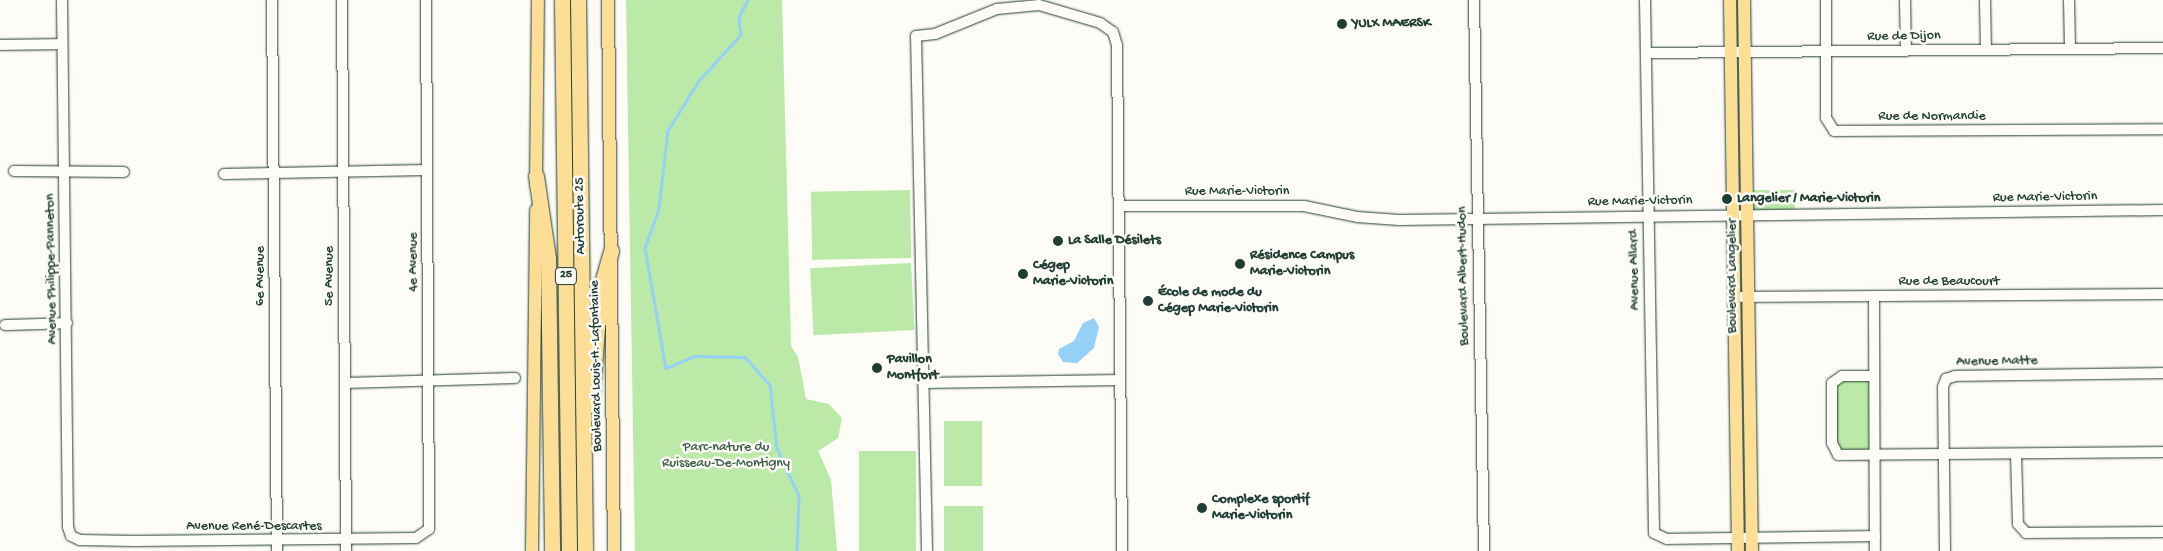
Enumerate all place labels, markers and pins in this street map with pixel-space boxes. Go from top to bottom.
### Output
place label: YULX MAERSK [1352,16,1431,32]
marker: YULX MAERSK [1336,18,1348,30]
place label: Langelier / Marie-Victorin [1737,191,1880,207]
marker: Langelier / Marie-Victorin [1721,193,1733,205]
place label: La Salle Désilets [1068,233,1161,249]
marker: La Salle Désilets [1052,235,1064,247]
place label: Résidence Campus Marie-Victorin [1250,248,1354,280]
place label: Cégep Marie-Victorin [1033,258,1113,290]
marker: Résidence Campus Marie-Victorin [1234,258,1246,270]
marker: Cégep Marie-Victorin [1017,268,1029,280]
place label: École de mode du Cégep Marie-Victorin [1158,285,1279,318]
marker: École de mode du Cégep Marie-Victorin [1142,295,1154,307]
place label: Pavillon Montfort [887,352,939,384]
marker: Pavillon Montfort [871,362,883,374]
place label: Complexe sportif Marie-Victorin [1212,492,1309,524]
marker: Complexe sportif Marie-Victorin [1196,502,1208,514]

